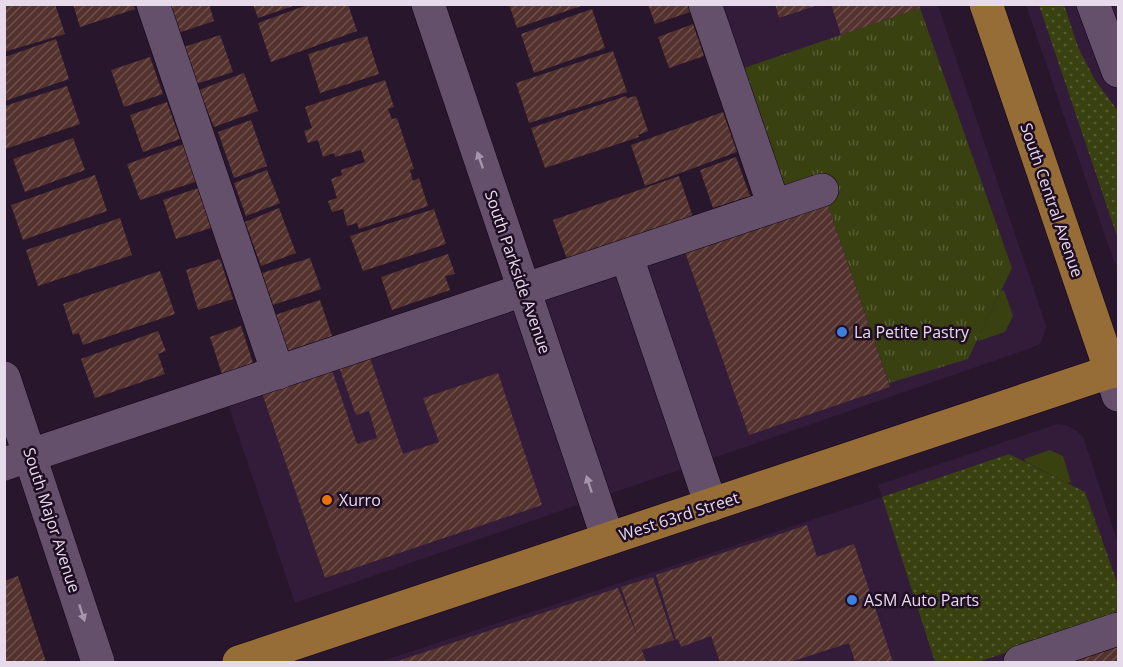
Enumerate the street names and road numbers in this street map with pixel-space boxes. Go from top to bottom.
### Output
street label: South Central Avenue [1015,120,1089,280]
street label: South Parkside Avenue [480,187,556,357]
street label: South Major Avenue [18,445,86,595]
street label: West 63rd Street [616,486,742,546]

